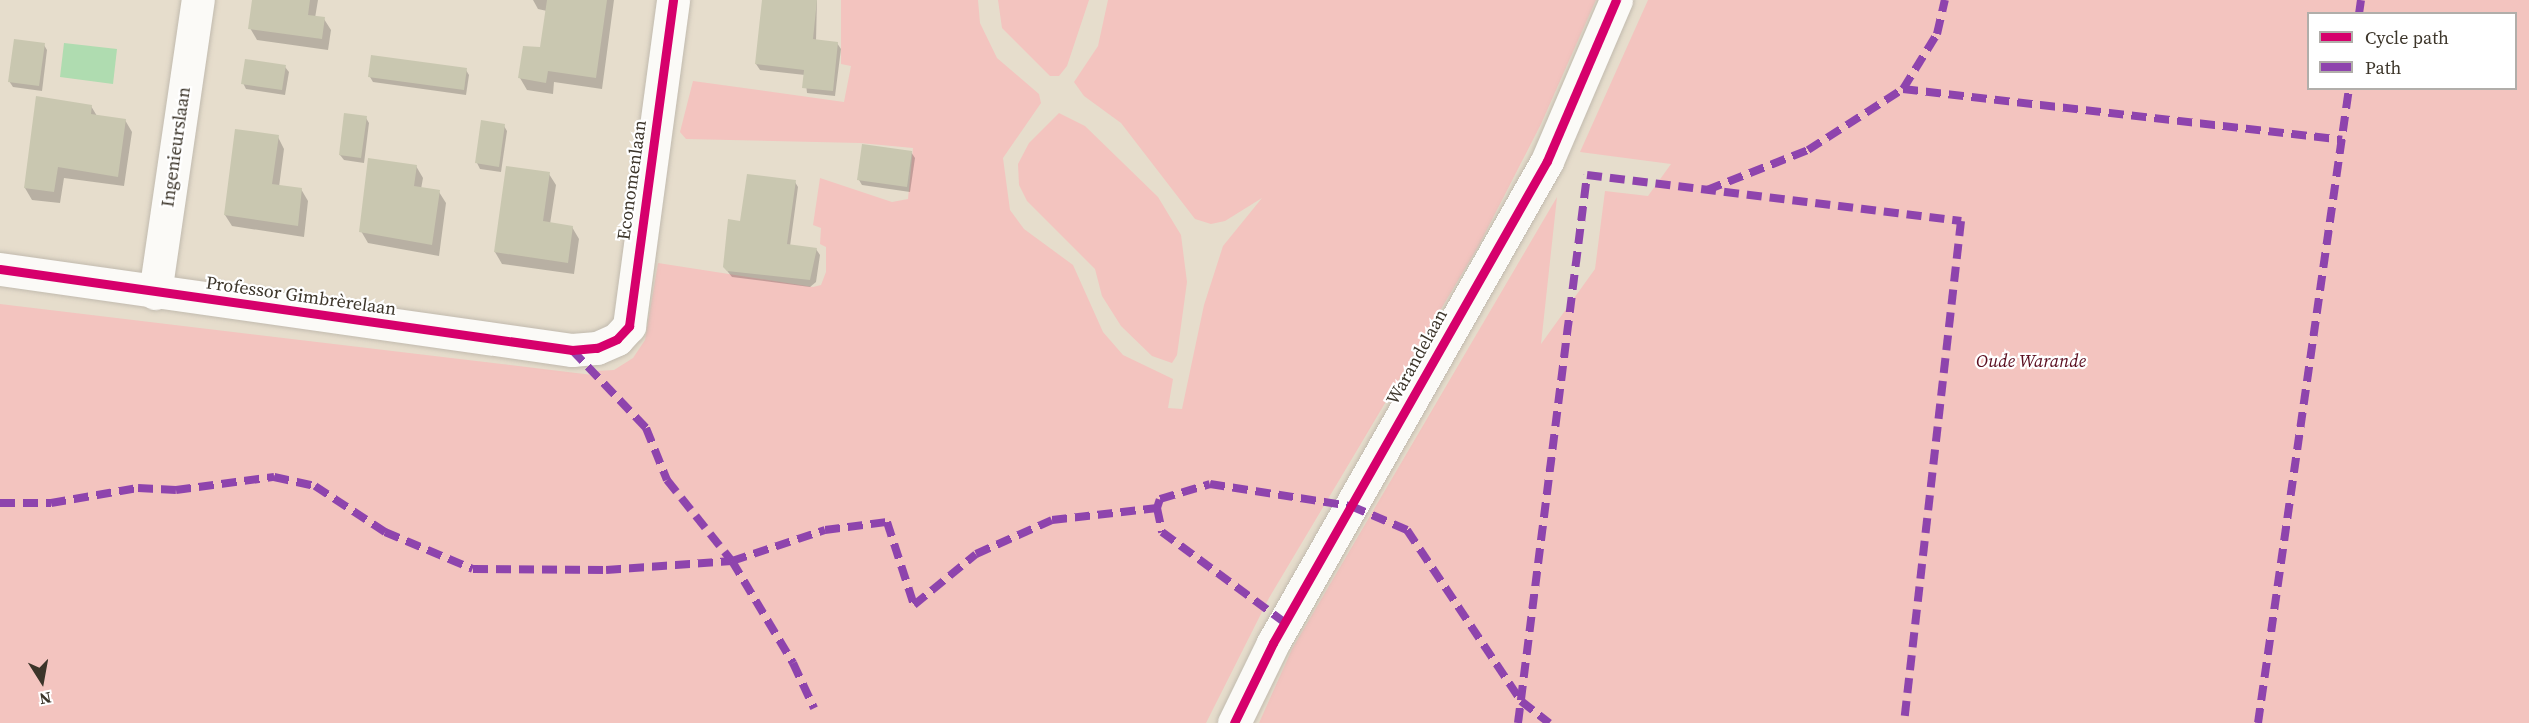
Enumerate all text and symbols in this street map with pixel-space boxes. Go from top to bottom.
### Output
legend [2307,12,2517,90]
text: Cycle path [2365,25,2449,50]
text: Path [2365,55,2401,80]
street label: Ingenieurslaan [157,85,195,209]
street label: Economenlaan [613,119,651,241]
street label: Professor Gimbrèrelaan [204,272,398,320]
street label: Warandelaan [1382,305,1452,409]
park label: Oude Warande [1976,350,2086,372]
north arrow [12,651,72,711]
text: N [38,687,53,711]

